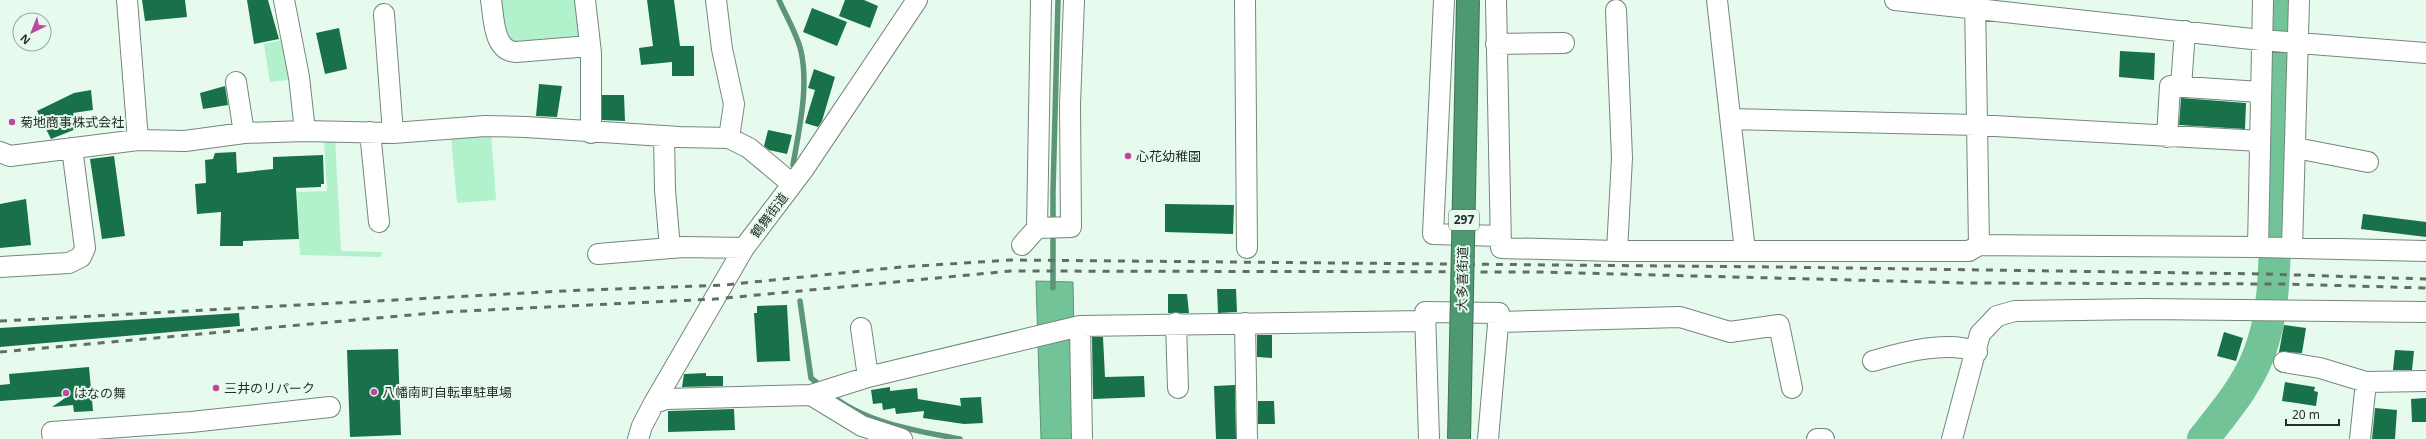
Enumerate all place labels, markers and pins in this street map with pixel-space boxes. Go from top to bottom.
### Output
place label: 菊地商事株式会社 [20,113,124,131]
marker: 菊地商事株式会社 [7,117,17,127]
place label: 心花幼稚園 [1136,147,1201,165]
marker: 心花幼稚園 [1123,151,1133,161]
place label: 三井のリパーク [224,379,315,397]
marker: 三井のリパーク [211,383,221,393]
place label: 八幡南町自転車駐車場 [382,383,512,401]
place label: はなの舞 [74,384,126,402]
marker: 八幡南町自転車駐車場 [369,387,379,397]
marker: はなの舞 [61,388,71,398]

